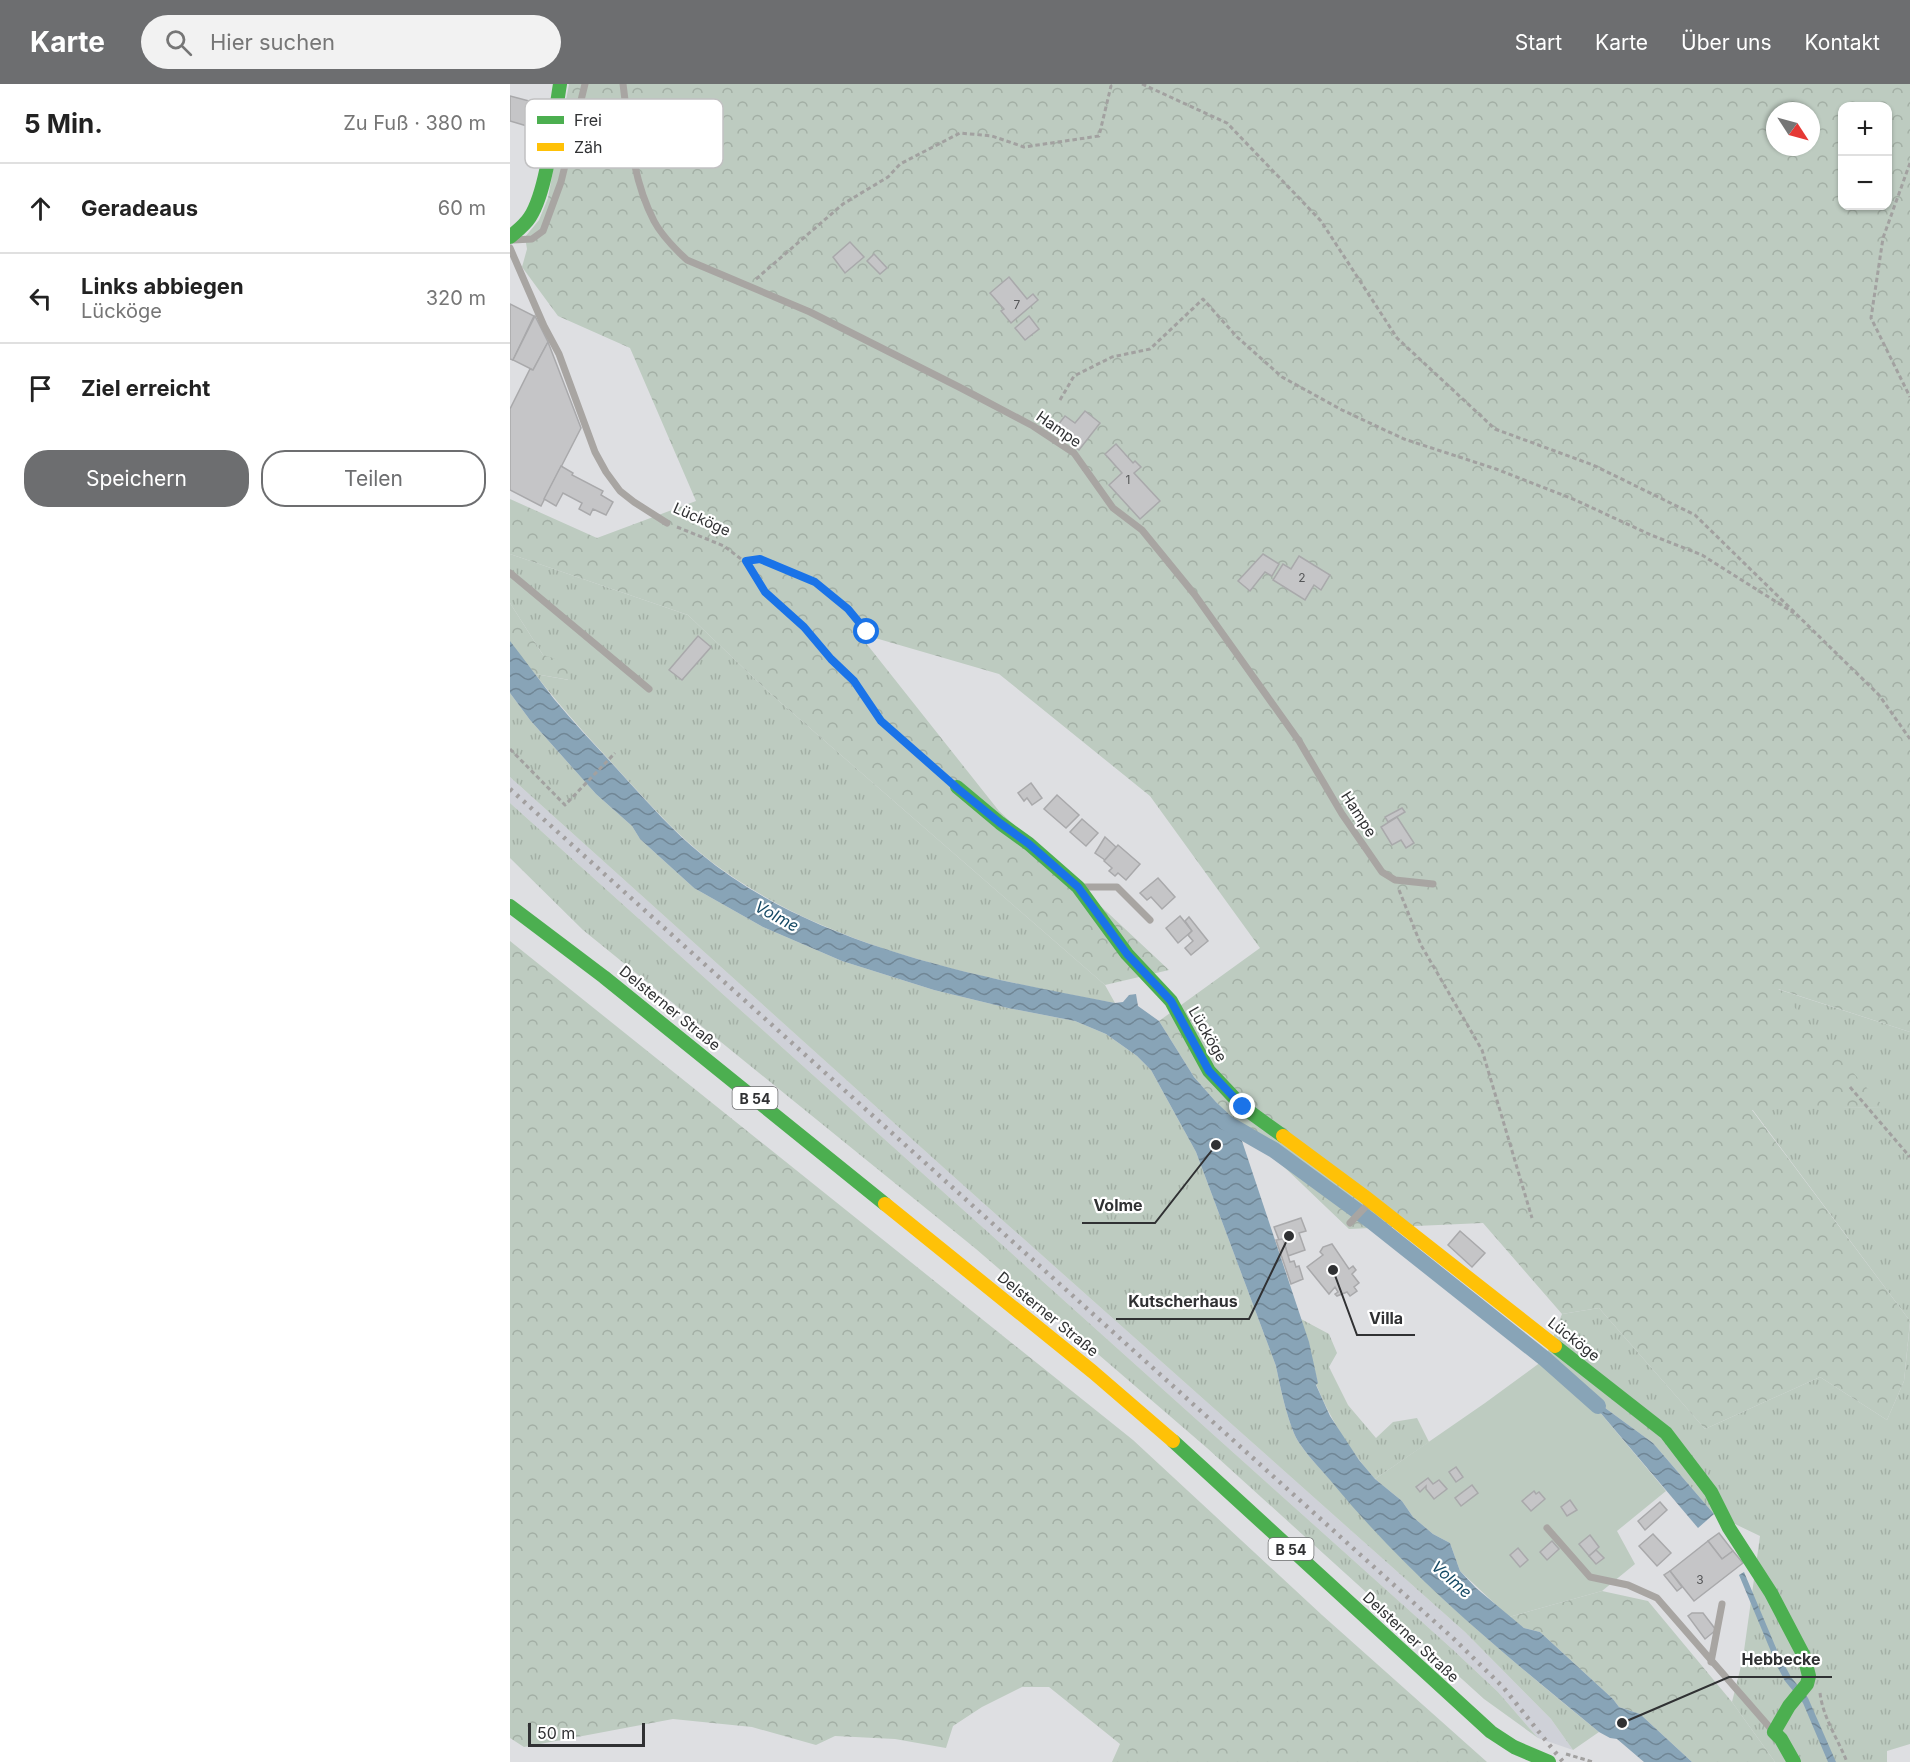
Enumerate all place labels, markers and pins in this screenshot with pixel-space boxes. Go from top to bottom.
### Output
callout: Volme [1082,1189,1155,1223]
callout: Kutscherhaus [1116,1285,1249,1319]
callout: Villa [1357,1301,1415,1335]
callout: Hebbecke [1729,1643,1832,1677]

